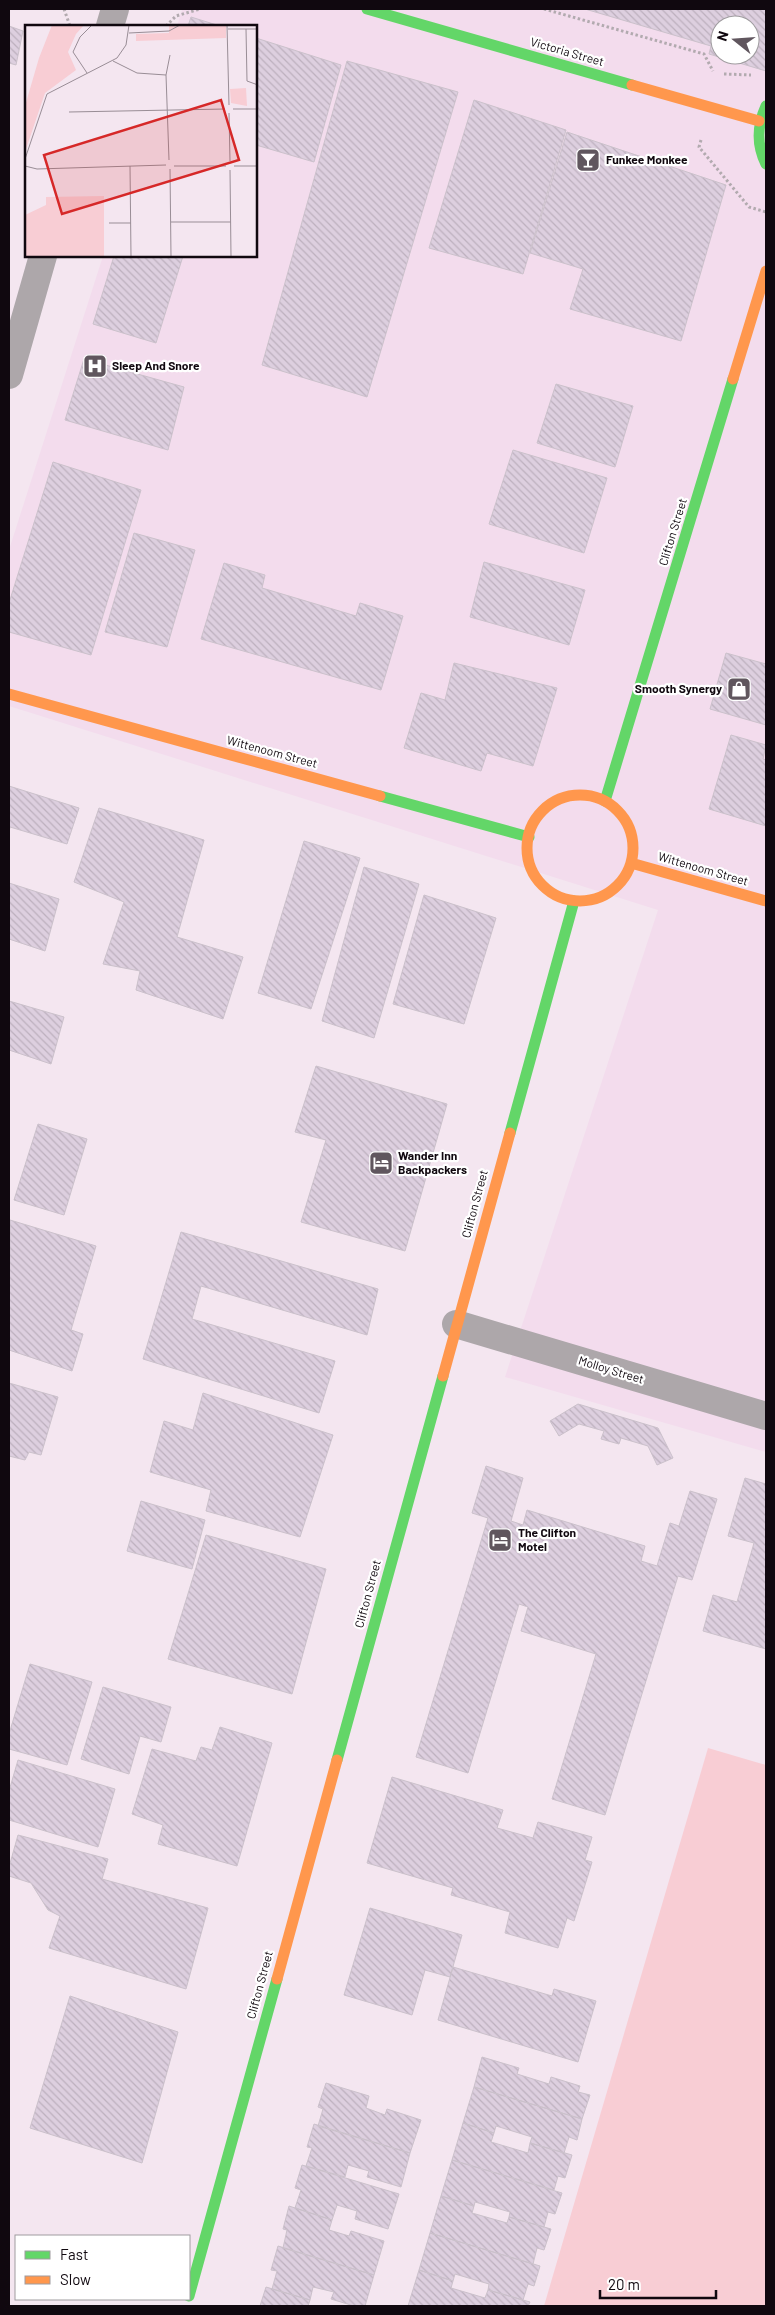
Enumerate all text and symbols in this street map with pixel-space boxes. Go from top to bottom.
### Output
north arrow [710,15,760,65]
inset map [25,25,258,258]
text: N [713,29,732,43]
street label: Victoria Street [529,34,606,68]
bar icon: Funkee Monkee [575,147,601,173]
place label: Funkee Monkee [606,152,688,166]
hospital icon: Sleep And Snore [82,353,108,379]
place label: Sleep And Snore [112,358,200,372]
street label: Clifton Street [655,496,689,567]
shop icon: Smooth Synergy [726,676,752,702]
place label: Smooth Synergy [635,681,722,695]
street label: Wittenoom Street [225,732,319,770]
street label: Wittenoom Street [657,848,750,888]
place label: Wander Inn Backpackers [398,1148,467,1176]
hotel icon: Wander Inn Backpackers [368,1150,394,1176]
street label: Clifton Street [458,1168,490,1239]
street label: Molloy Street [577,1352,646,1386]
place label: The Clifton Motel [518,1525,576,1553]
hotel icon: The Clifton Motel [487,1527,513,1553]
street label: Clifton Street [351,1558,383,1629]
street label: Clifton Street [243,1949,275,2020]
legend [15,2235,190,2300]
text: Fast [60,2245,88,2263]
scale bar [600,2268,716,2300]
text: Slow [60,2270,91,2288]
text: 20 m [608,2275,640,2293]

